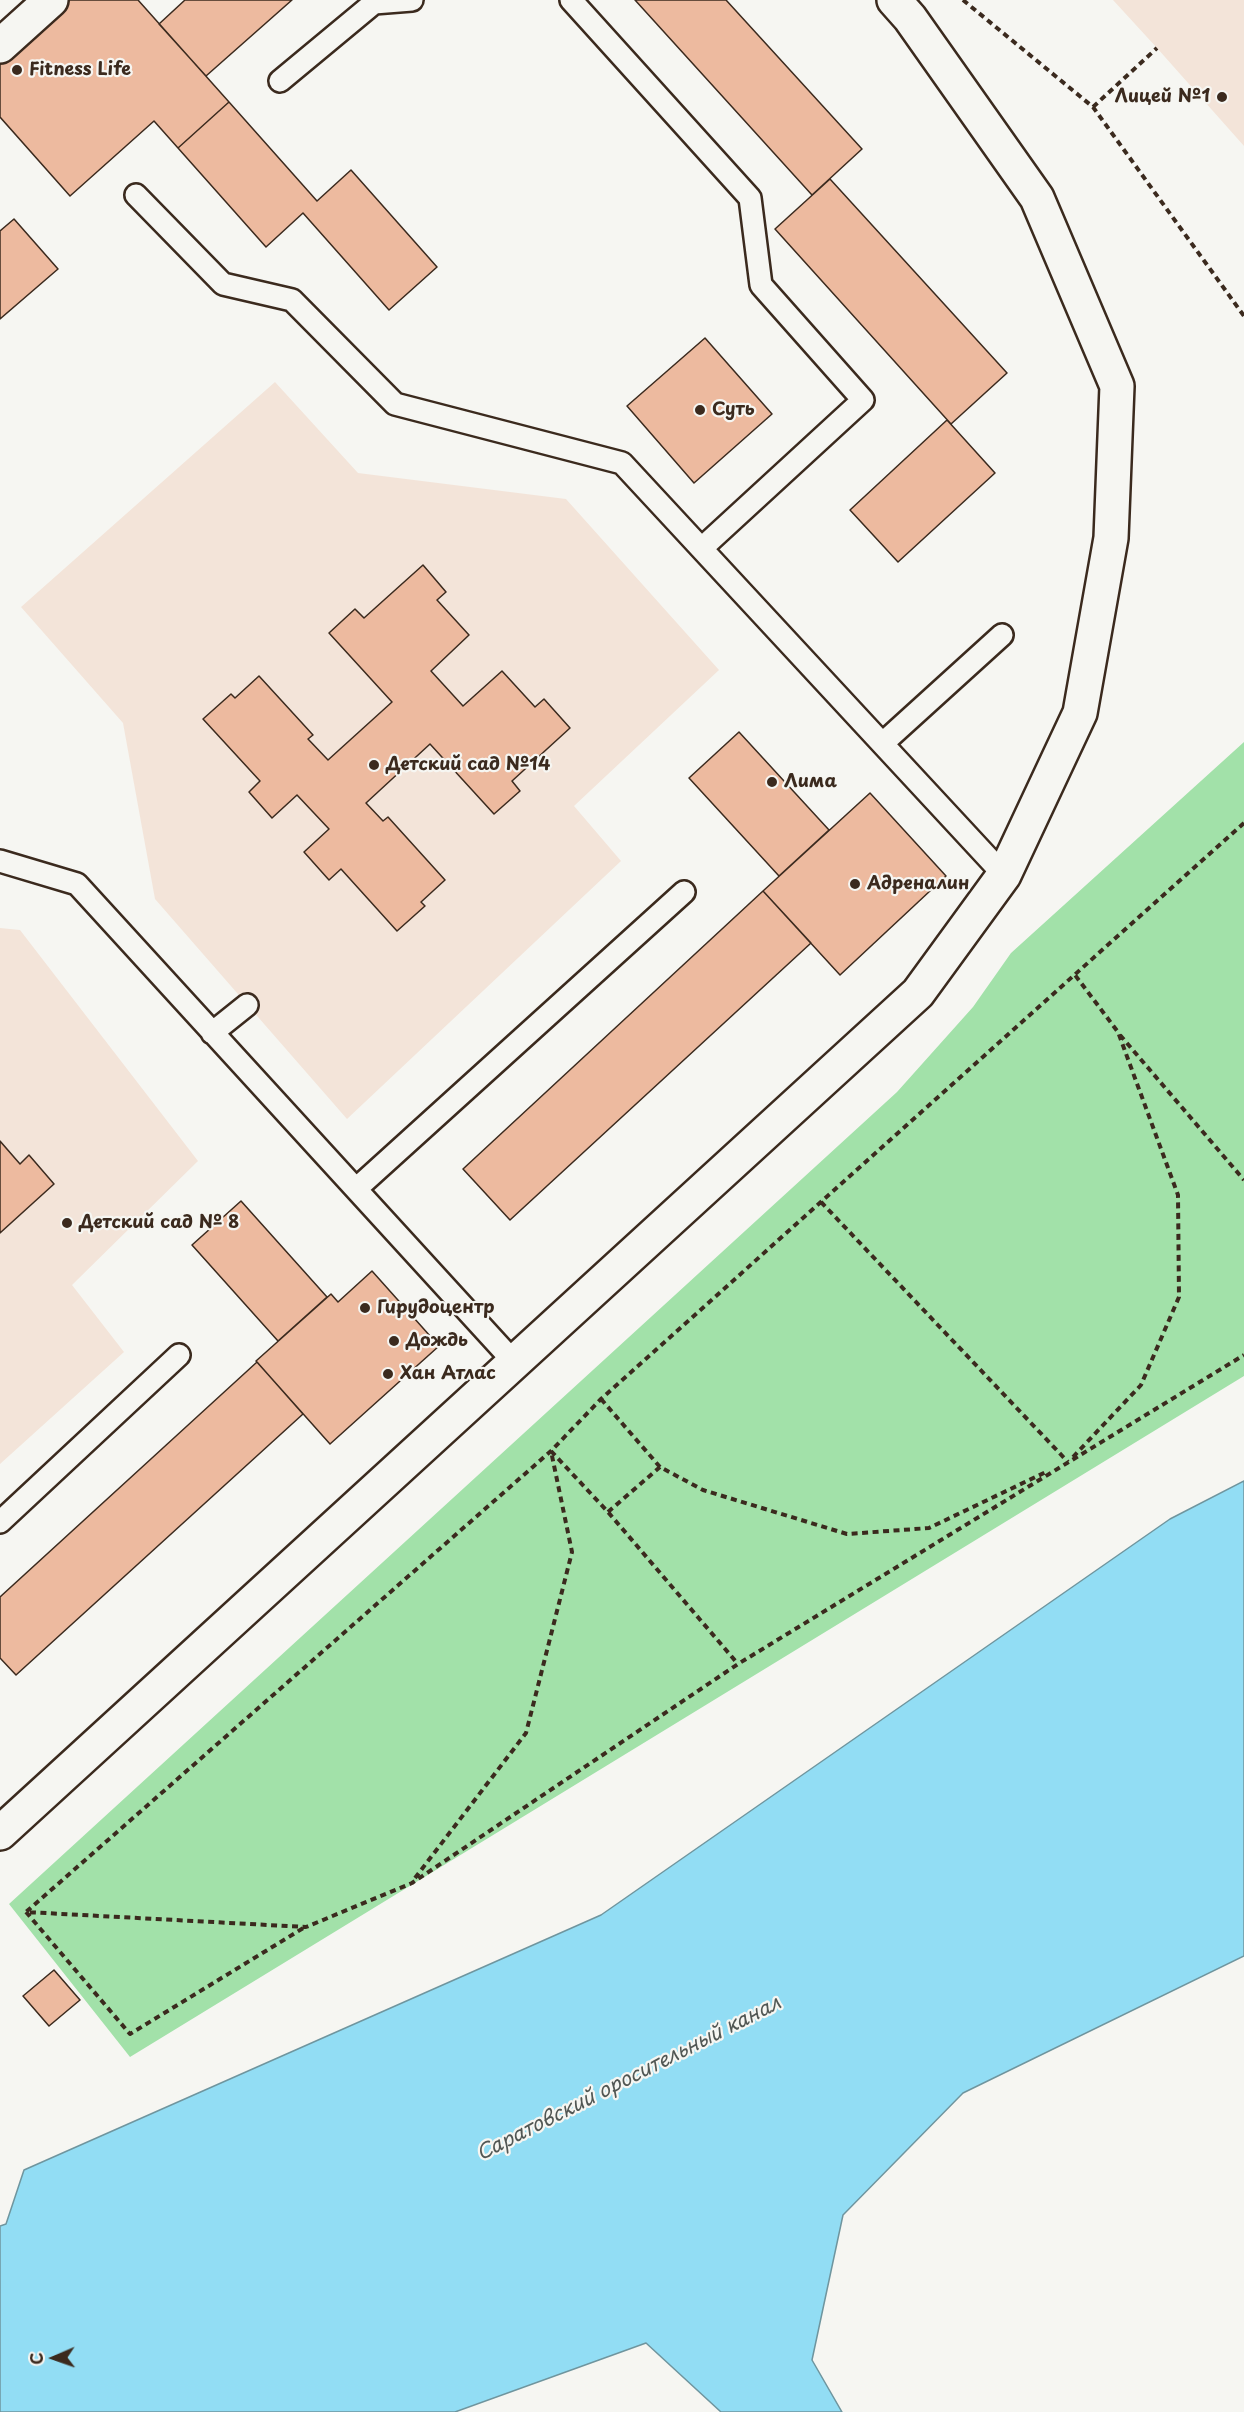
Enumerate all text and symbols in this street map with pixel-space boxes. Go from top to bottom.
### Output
place label: Fitness Life [29,59,131,81]
marker: Fitness Life [10,63,24,77]
place label: Лицей №1 [1115,86,1210,108]
marker: Лицей №1 [1215,90,1229,104]
place label: Суть [712,399,755,421]
marker: Суть [693,403,707,417]
place label: Детский сад №14 [386,754,550,776]
marker: Детский сад №14 [367,758,381,772]
place label: Лима [784,771,837,793]
marker: Лима [765,775,779,789]
place label: Адреналин [867,873,969,895]
marker: Адреналин [848,877,862,891]
place label: Детский сад № 8 [79,1212,239,1234]
marker: Детский сад № 8 [60,1216,74,1230]
place label: Гирудоцентр [377,1297,495,1319]
marker: Гирудоцентр [358,1301,372,1315]
place label: Дождь [406,1330,468,1352]
marker: Дождь [387,1334,401,1348]
place label: Хан Атлас [400,1363,496,1385]
marker: Хан Атлас [381,1367,395,1381]
water label: Саратовский оросительный канал [473,1991,785,2167]
north arrow [24,2328,84,2388]
text: С [24,2352,48,2365]

